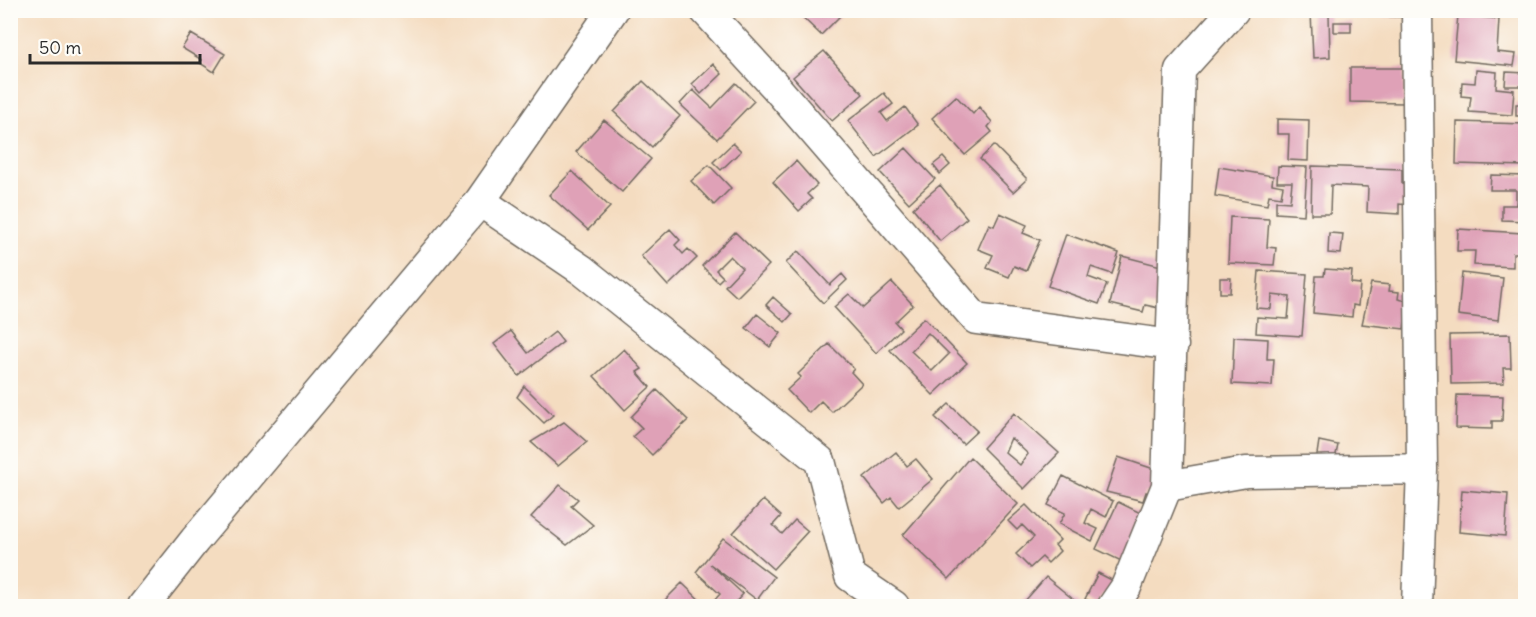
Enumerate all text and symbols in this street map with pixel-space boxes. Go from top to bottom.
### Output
scale bar [30,27,200,65]
text: 50 m [39,36,81,59]

